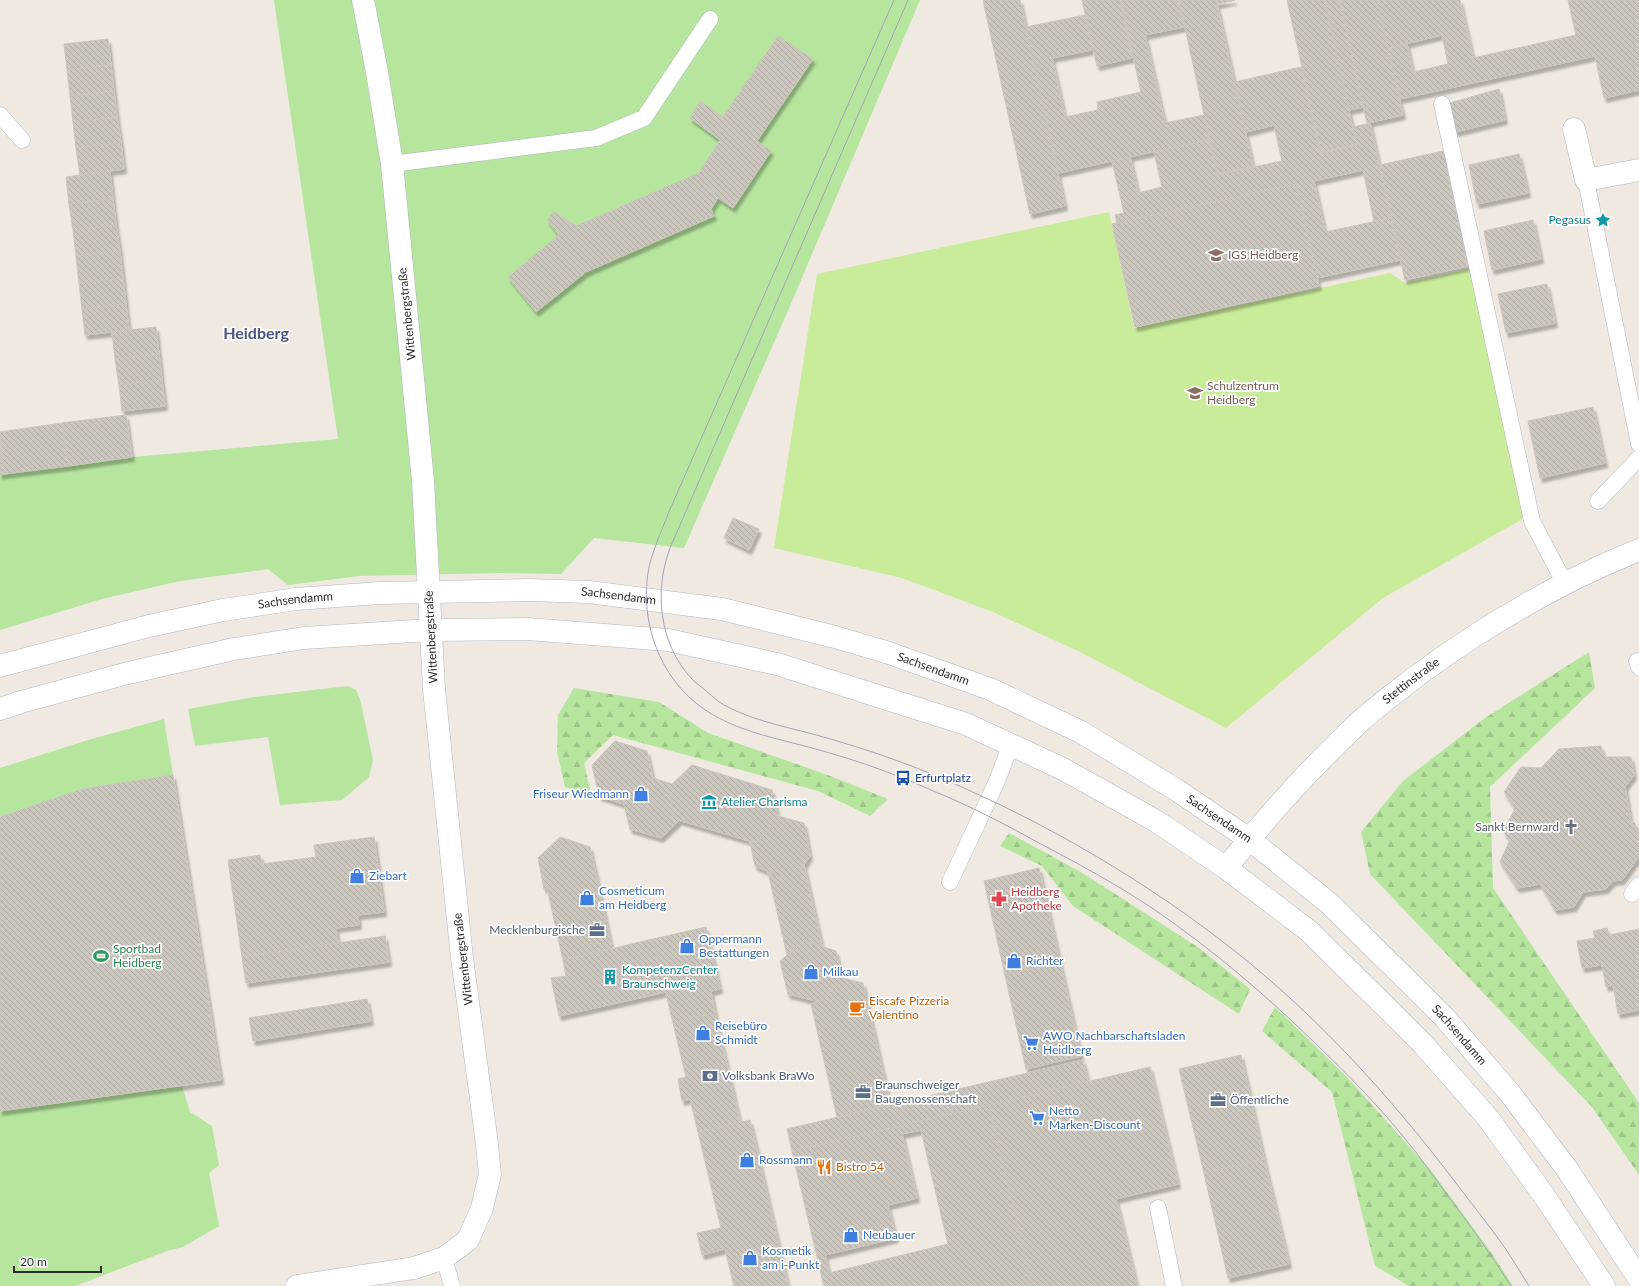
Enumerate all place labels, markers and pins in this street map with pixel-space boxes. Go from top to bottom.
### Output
place icon: Pegasus [1594,211,1612,229]
place label: Pegasus [1548,212,1591,227]
school or university icon: IGS Heidberg [1207,246,1225,264]
place label: IGS Heidberg [1228,247,1298,262]
place label: Schulzentrum Heidberg [1207,378,1279,407]
school or university icon: Schulzentrum Heidberg [1186,384,1204,402]
bus stop icon: Erfurtplatz [894,769,912,787]
place label: Erfurtplatz [915,770,971,785]
shop icon: Friseur Wiedmann [632,785,650,803]
place label: Friseur Wiedmann [533,786,629,801]
museum icon: Atelier Charisma [700,793,718,811]
place label: Atelier Charisma [721,794,808,809]
church icon: Sankt Bernward [1562,818,1580,836]
place label: Sankt Bernward [1475,819,1559,834]
shop icon: Ziebart [348,867,366,885]
place label: Ziebart [369,868,407,883]
place label: Cosmeticum am Heidberg [599,883,666,912]
place label: Heidberg Apotheke [1011,884,1062,913]
shop icon: Cosmeticum am Heidberg [578,889,596,907]
pharmacy icon: Heidberg Apotheke [990,890,1008,908]
office icon: Mecklenburgische [588,921,606,939]
place label: Mecklenburgische [489,922,585,937]
place label: Oppermann Bestattungen [699,931,769,960]
shop icon: Oppermann Bestattungen [678,937,696,955]
place label: Sportbad Heidberg [113,941,161,970]
sports icon: Sportbad Heidberg [92,947,110,965]
shop icon: Richter [1005,952,1023,970]
place label: Richter [1026,953,1064,968]
place label: KompetenzCenter Braunschweig [622,962,718,991]
shop icon: Milkau [802,963,820,981]
place label: Milkau [823,964,859,979]
building icon: KompetenzCenter Braunschweig [601,968,619,986]
place label: Eiscafe Pizzeria Valentino [869,993,949,1022]
cafe icon: Eiscafe Pizzeria Valentino [848,999,866,1017]
place label: Reisebüro Schmidt [715,1018,767,1047]
shop icon: Reisebüro Schmidt [694,1024,712,1042]
place label: AWO Nachbarschaftsladen Heidberg [1043,1028,1185,1057]
supermarket icon: AWO Nachbarschaftsladen Heidberg [1022,1034,1040,1052]
bank icon: Volksbank BraWo [701,1067,719,1085]
place label: Volksbank BraWo [722,1068,815,1083]
place label: Braunschweiger Baugenossenschaft [875,1077,977,1106]
office icon: Braunschweiger Baugenossenschaft [854,1083,872,1101]
office icon: Öffentliche [1209,1091,1227,1109]
place label: Öffentliche [1230,1092,1289,1107]
place label: Netto Marken-Discount [1049,1103,1141,1132]
supermarket icon: Netto Marken-Discount [1028,1109,1046,1127]
shop icon: Rossmann [738,1151,756,1169]
place label: Rossmann [759,1152,813,1167]
restaurant icon: Bistro 54 [815,1158,833,1176]
place label: Bistro 54 [836,1159,884,1174]
shop icon: Neubauer [842,1226,860,1244]
place label: Neubauer [863,1227,916,1242]
place label: Kosmetik am i-Punkt [762,1243,820,1272]
shop icon: Kosmetik am i-Punkt [741,1249,759,1267]

